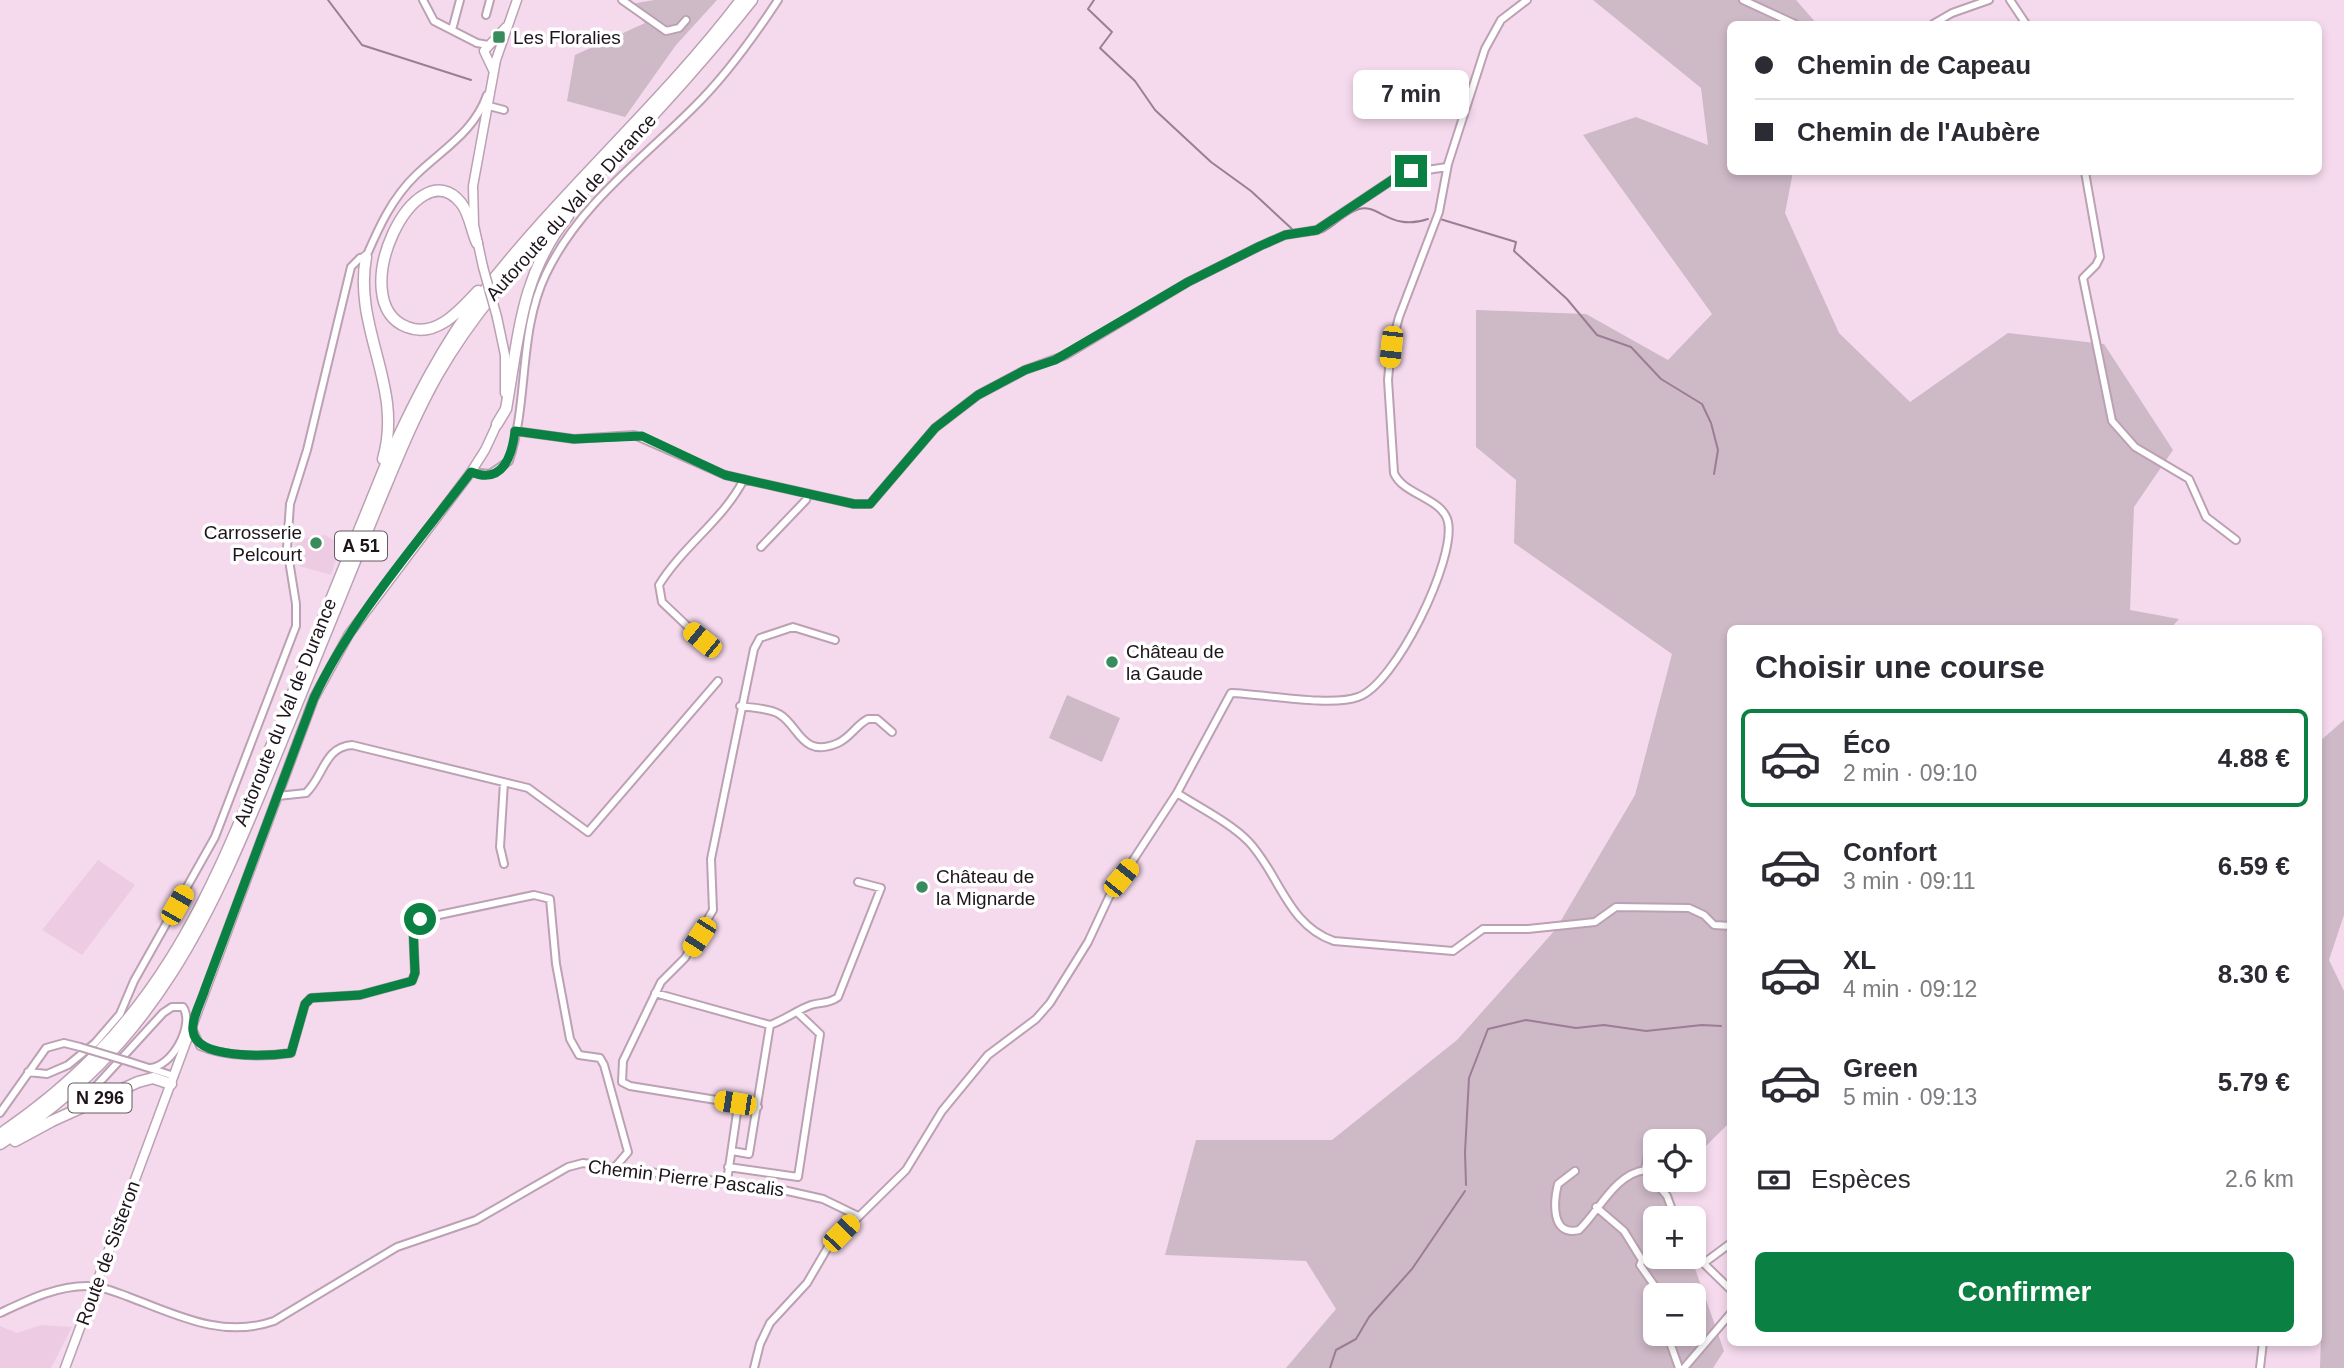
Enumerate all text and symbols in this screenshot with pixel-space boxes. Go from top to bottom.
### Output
place label: Les Floralies [513,27,621,48]
marker: Les Floralies [491,29,507,45]
text: Chemin de Capeau [1797,50,2031,80]
callout: 7 min [1353,69,1469,118]
text: 7 min [1381,81,1441,107]
street label: Autoroute du Val de Durance [482,109,660,305]
text: Chemin de l'Aubère [1797,117,2040,147]
route end [1395,155,1427,187]
car [1379,325,1404,369]
place label: Carrosserie Pelcourt [204,522,303,565]
road number: A 51 [335,532,387,560]
marker: Carrosserie Pelcourt [308,535,324,551]
street label: Autoroute du Val de Durance [230,595,340,829]
car [680,619,725,661]
place label: Château de la Gaude [1126,641,1224,684]
text: Choisir une course [1755,649,2045,685]
marker: Château de la Gaude [1104,654,1120,670]
icon: car [1759,727,1822,790]
text: Éco [1843,729,1891,759]
text: 4.88 € [2218,743,2290,773]
text: 2 min · 09:10 [1843,760,1977,786]
icon: car [1759,835,1822,898]
text: Confort [1843,837,1937,867]
text: 6.59 € [2218,851,2290,881]
car [1100,855,1143,901]
place label: Château de la Mignarde [936,866,1035,909]
text: 3 min · 09:11 [1843,868,1976,894]
marker: Château de la Mignarde [914,879,930,895]
car [158,882,197,928]
route start [404,903,436,935]
car [679,914,720,960]
icon: car [1759,943,1822,1006]
text: XL [1843,945,1876,975]
text: 8.30 € [2218,959,2290,989]
text: 4 min · 09:12 [1843,976,1977,1002]
icon: car [1759,1051,1822,1114]
text: Green [1843,1053,1918,1083]
text: 5.79 € [2218,1067,2290,1097]
road number: N 296 [68,1084,132,1112]
text: 5 min · 09:13 [1843,1084,1977,1110]
car [713,1089,758,1117]
map controls [1643,1129,1706,1346]
button: locate [1643,1129,1706,1192]
street label: Chemin Pierre Pascalis [587,1156,785,1200]
icon: cash [1755,1161,1793,1199]
text: Espèces [1811,1164,1911,1194]
text: 2.6 km [2225,1166,2294,1192]
street label: Route de Sisteron [72,1178,144,1328]
button: + [1643,1206,1706,1269]
car [819,1211,864,1255]
button: Confirmer [1755,1252,2294,1332]
button: − [1643,1283,1706,1346]

